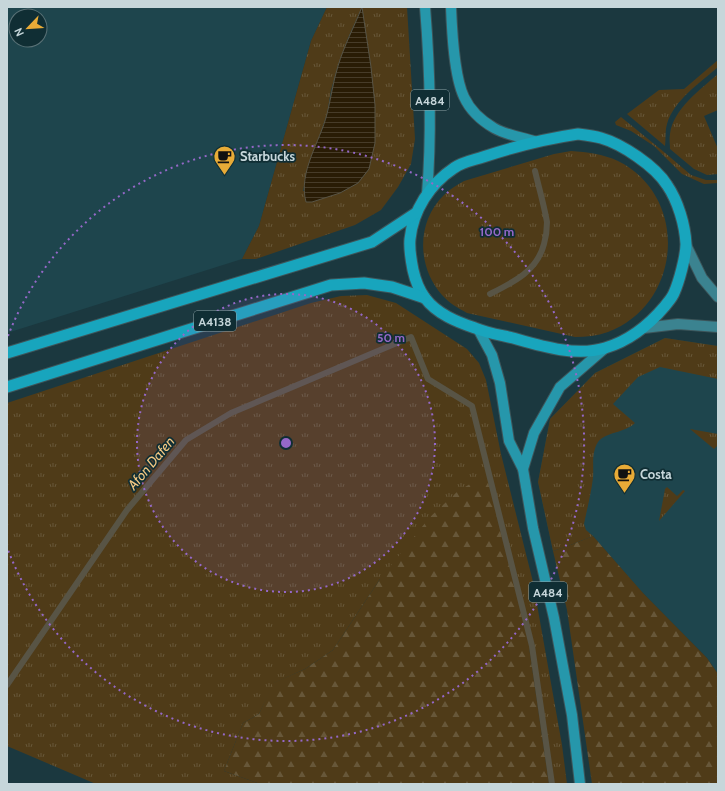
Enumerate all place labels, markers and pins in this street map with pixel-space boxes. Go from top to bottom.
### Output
cafe icon: Starbucks [212,143,238,176]
place label: Starbucks [240,148,295,164]
centre of rings [279,436,293,450]
cafe icon: Costa [611,461,637,494]
place label: Costa [640,466,672,482]

